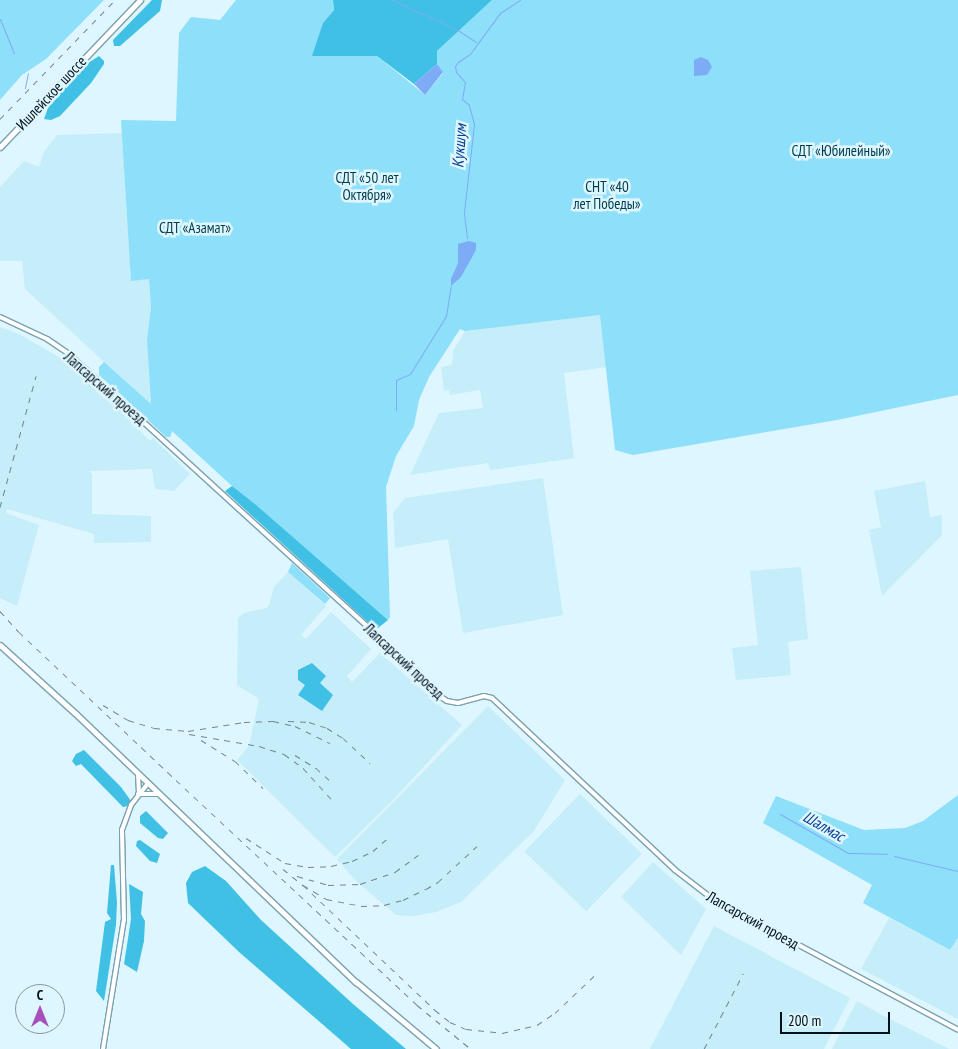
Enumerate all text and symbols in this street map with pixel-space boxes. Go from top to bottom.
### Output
street label: Ишлейское шоссе [12,52,90,134]
water label: Кукшум [448,123,470,169]
park label: СДТ «Юбилейный» [791,142,891,160]
park label: СДТ «50 лет Октября» [335,168,399,203]
park label: СНТ «40 лет Победы» [573,177,641,212]
park label: СДТ «Азамат» [159,219,231,237]
street label: Лапсарский проезд [60,347,150,429]
street label: Лапсарский проезд [360,619,448,703]
water label: Шалмас [800,807,848,845]
street label: Лапсарский проезд [704,887,802,953]
north arrow [15,984,65,1034]
text: С [37,986,43,1004]
scale bar [783,1002,893,1034]
text: 200 m [788,1011,821,1030]

